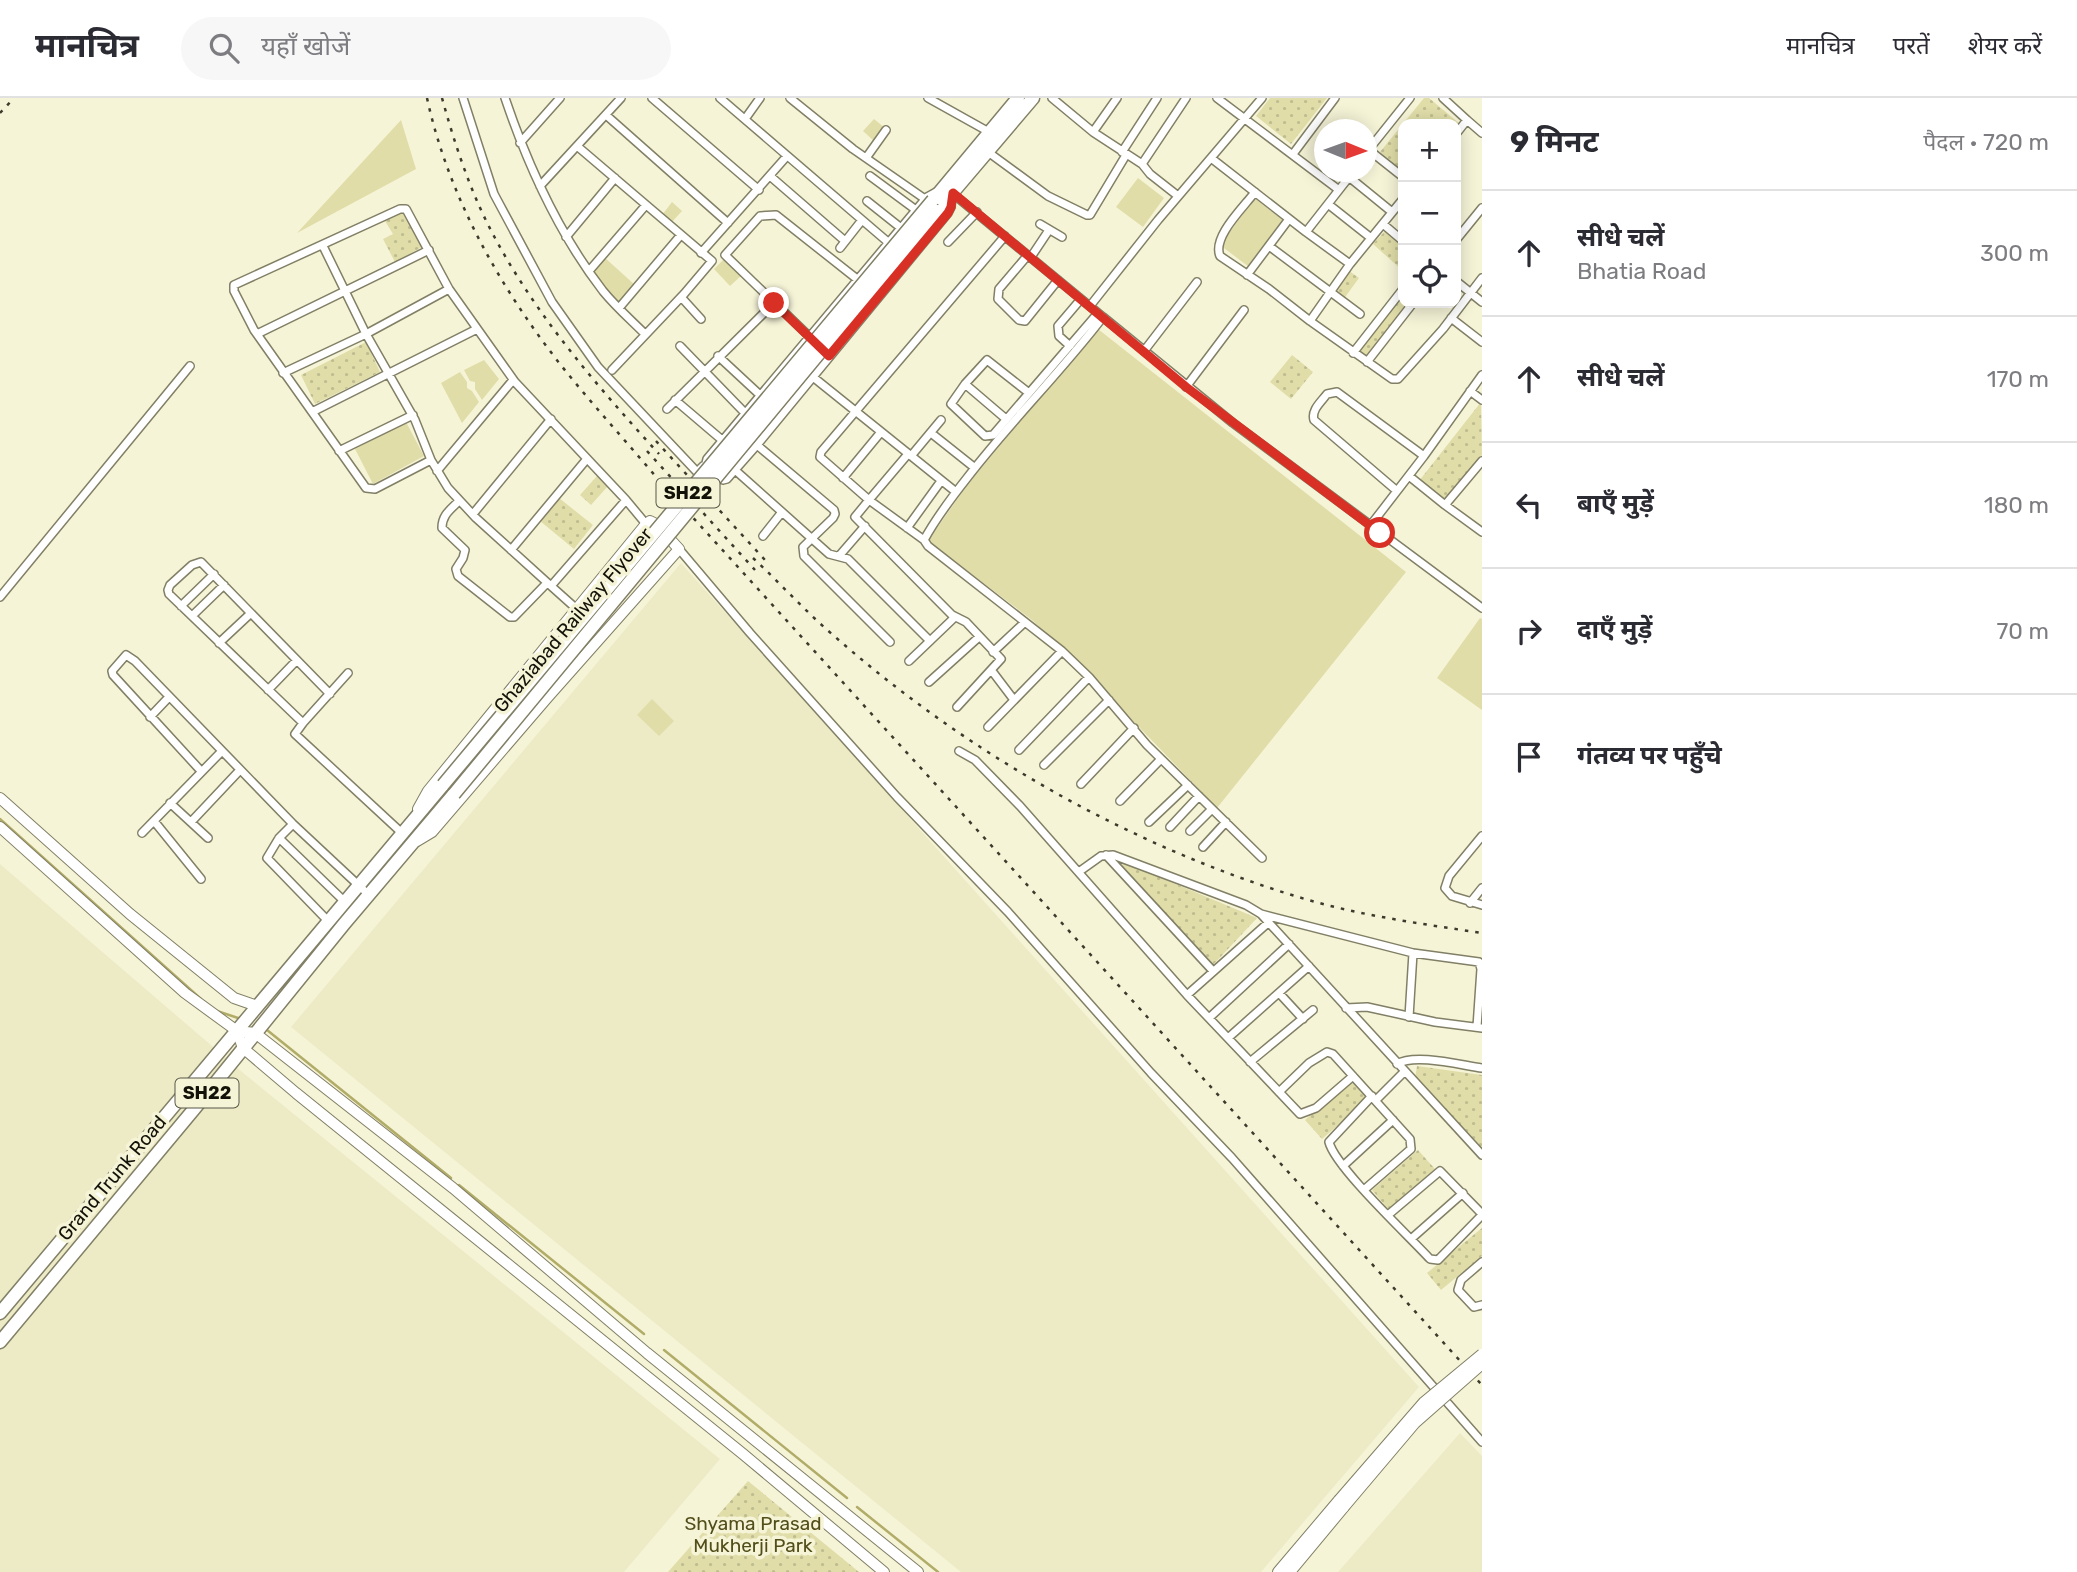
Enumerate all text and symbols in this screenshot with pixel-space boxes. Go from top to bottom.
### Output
search box [181,17,671,80]
text: मानचित्र [35,26,139,65]
icon: search [205,29,243,67]
text: यहाँ खोजें [261,31,350,62]
text: मानचित्र [1786,32,1855,60]
text: परतें [1893,32,1930,60]
text: शेयर करें [1968,32,2042,60]
north arrow [1314,119,1377,182]
map controls [1398,119,1461,308]
button: + [1398,119,1461,182]
text: 9 मिनट [1510,124,1599,160]
text: पैदल · 720 m [1923,128,2049,156]
button: − [1398,182,1461,245]
text: सीधे चलें [1577,222,1665,253]
icon: ahead [1510,234,1548,272]
text: 300 m [1980,239,2049,267]
button: locate [1398,245,1461,308]
text: Bhatia Road [1577,257,1706,285]
route end [758,287,789,318]
icon: ahead [1510,360,1548,398]
text: सीधे चलें [1577,362,1665,393]
text: 170 m [1987,365,2049,393]
road number: SH22 [656,478,720,508]
icon: left [1510,486,1548,524]
text: बाएँ मुड़ें [1577,488,1654,519]
text: 180 m [1984,491,2049,519]
route start [1364,517,1395,548]
street label: Ghaziabad Railway Flyover [489,522,658,717]
icon: right [1510,612,1548,650]
text: दाएँ मुड़ें [1577,614,1652,645]
text: 70 m [1997,617,2049,645]
icon: arrive [1510,738,1548,776]
text: गंतव्य पर पहुँचे [1577,740,1722,771]
road number: SH22 [176,1078,238,1108]
street label: Grand Trunk Road [53,1111,171,1245]
park label: Shyama Prasad Mukherji Park [685,1512,821,1557]

